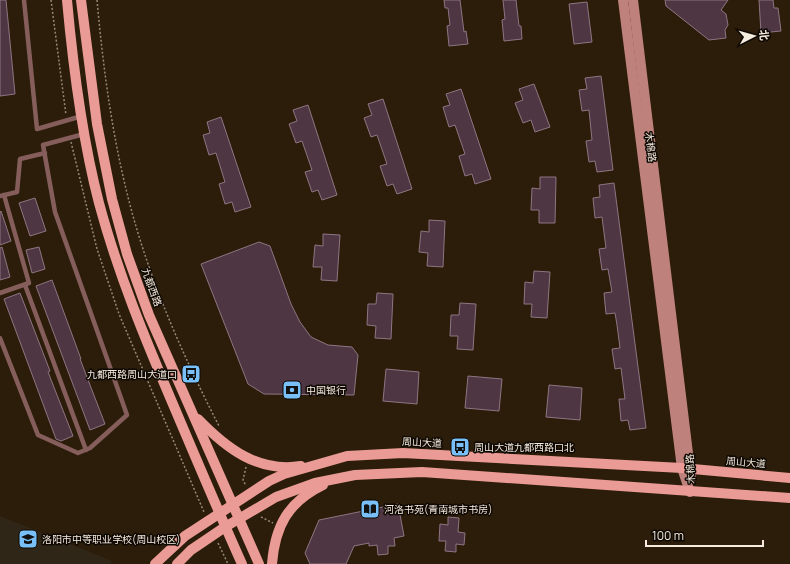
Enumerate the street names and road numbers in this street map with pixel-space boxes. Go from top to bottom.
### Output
street label: 木棉路 [642,131,660,163]
street label: 九都西路 [139,266,165,308]
street label: 周山大道 [402,434,442,450]
street label: 周山大道 [725,453,767,471]
street label: 木棉路 [682,454,698,484]

